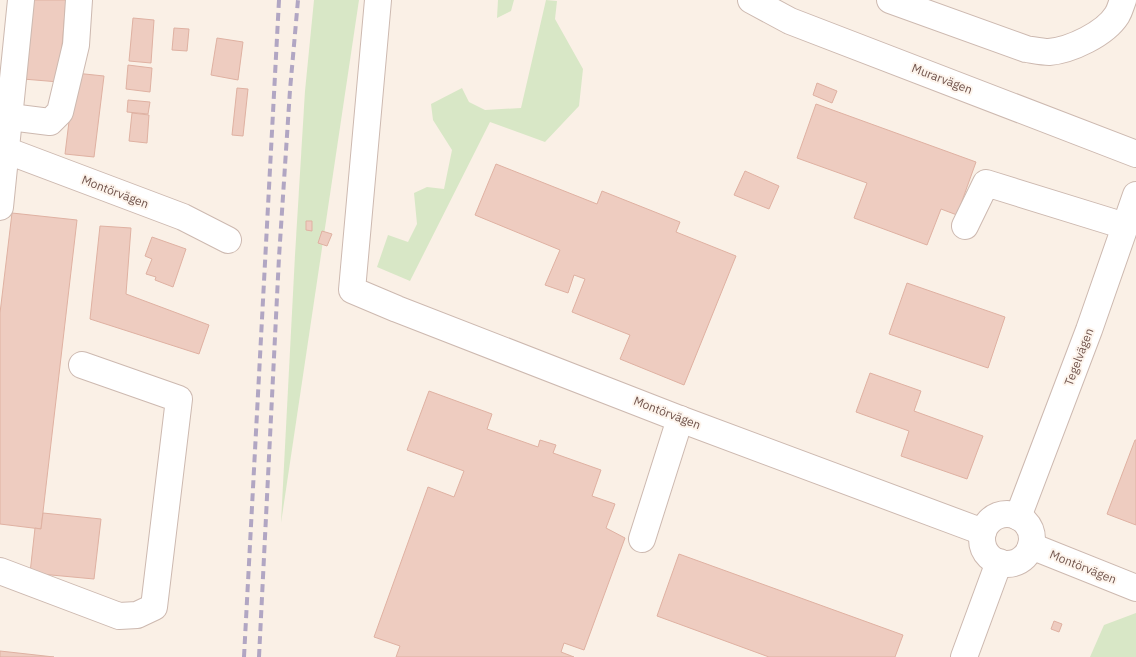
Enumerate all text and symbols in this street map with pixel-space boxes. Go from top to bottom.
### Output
street label: Murarvägen [910,60,975,97]
street label: Montörvägen [80,172,151,211]
street label: Tegelvägen [1061,326,1096,388]
street label: Montörvägen [632,393,703,432]
street label: Montörvägen [1048,546,1119,587]

